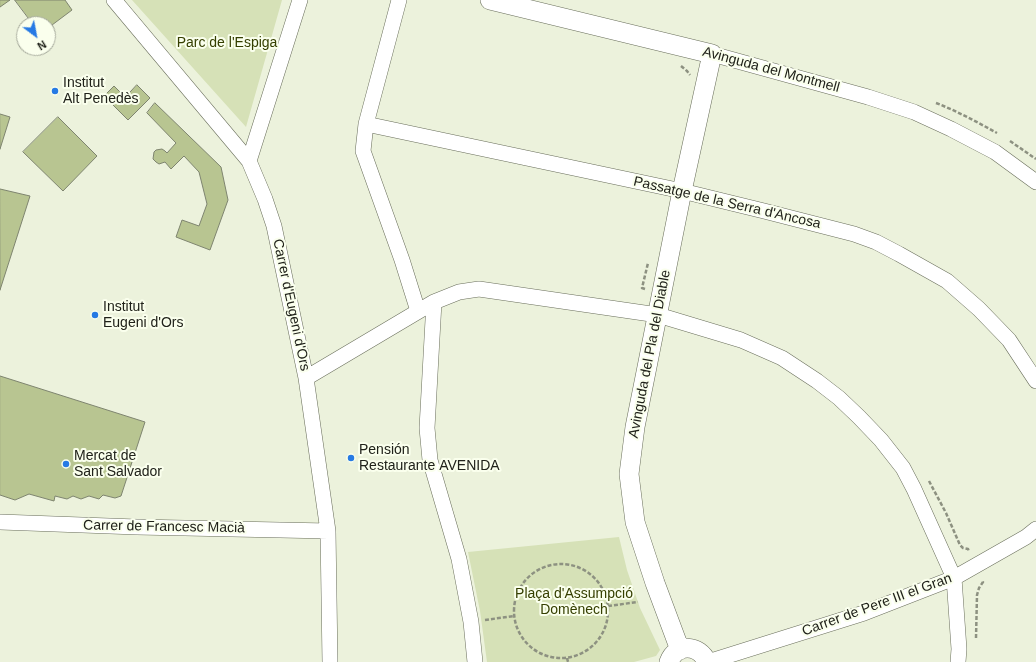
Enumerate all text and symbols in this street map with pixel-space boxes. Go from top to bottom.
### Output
north arrow [16,16,56,56]
park label: Parc de l'Espiga [177,35,277,51]
text: N [35,38,48,53]
street label: Avinguda del Montmell [701,44,841,96]
place label: Institut Alt Penedès [63,75,138,108]
marker: Institut Alt Penedès [50,86,60,96]
street label: Passatge de la Serra d'Ancosa [632,173,822,233]
street label: Carrer d'Eugeni d'Ors [269,237,313,373]
street label: Avinguda del Pla del Diable [625,268,675,440]
place label: Institut Eugeni d'Ors [103,299,183,332]
marker: Institut Eugeni d'Ors [90,310,100,320]
place label: Pensión Restaurante AVENIDA [359,442,500,474]
place label: Mercat de Sant Salvador [74,448,162,480]
marker: Pensión Restaurante AVENIDA [346,453,356,463]
marker: Mercat de Sant Salvador [61,459,71,469]
street label: Carrer de Francesc Macià [83,517,245,537]
street label: Carrer de Pere III el Gran [800,570,954,640]
park label: Plaça d'Assumpció Domènech [515,586,633,618]

